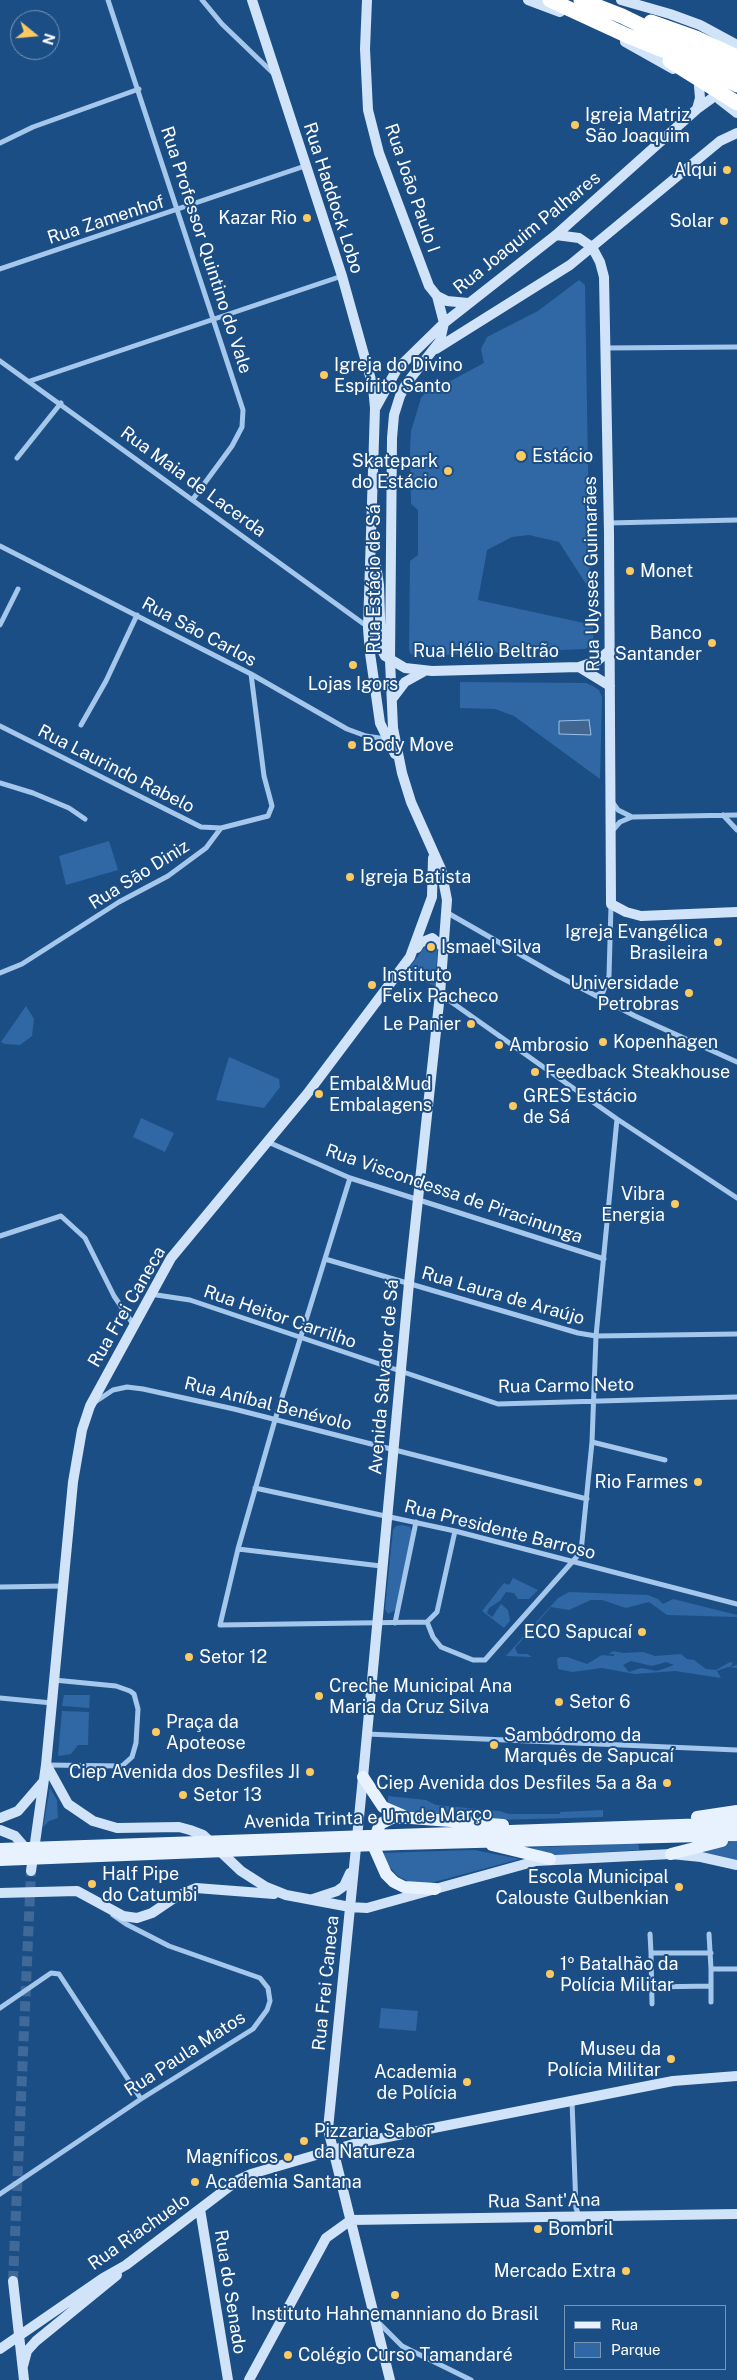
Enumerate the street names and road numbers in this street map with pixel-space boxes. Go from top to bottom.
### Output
street label: Rua Haddock Lobo [298,120,368,276]
street label: Rua João Paulo I [380,121,444,255]
street label: Rua Professor Quintino do Vale [156,124,256,376]
street label: Rua Joaquim Palhares [449,167,605,299]
street label: Rua Zamenhof [45,191,167,249]
street label: Rua Maia de Lacerda [116,422,270,542]
street label: Rua Ulysses Guimarães [579,476,605,672]
street label: Rua Estácio de Sá [363,504,385,654]
street label: Rua São Carlos [138,593,260,671]
street label: Rua Hélio Beltrão [413,640,559,662]
street label: Rua Laurindo Rabelo [34,720,198,818]
street label: Rua São Diniz [85,836,193,914]
street label: Rua Viscondessa de Piracinunga [323,1140,585,1248]
street label: Rua Frei Caneca [84,1243,170,1371]
street label: Rua Laura de Araújo [419,1262,587,1330]
street label: Avenida Salvador de Sá [365,1278,403,1476]
street label: Rua Heitor Carrilho [201,1281,359,1353]
street label: Rua Aníbal Benévolo [182,1373,354,1435]
street label: Rua Carmo Neto [498,1374,634,1398]
street label: Rua Presidente Barroso [402,1496,598,1564]
street label: Avenida Trinta e Um de Março [243,1803,493,1833]
street label: Rua Frei Caneca [308,1914,344,2052]
street label: Rua Paula Matos [121,2007,249,2101]
street label: Rua Riachuelo [84,2189,194,2275]
street label: Rua Sant'Ana [487,2189,601,2213]
street label: Rua do Senado [210,2228,250,2356]

